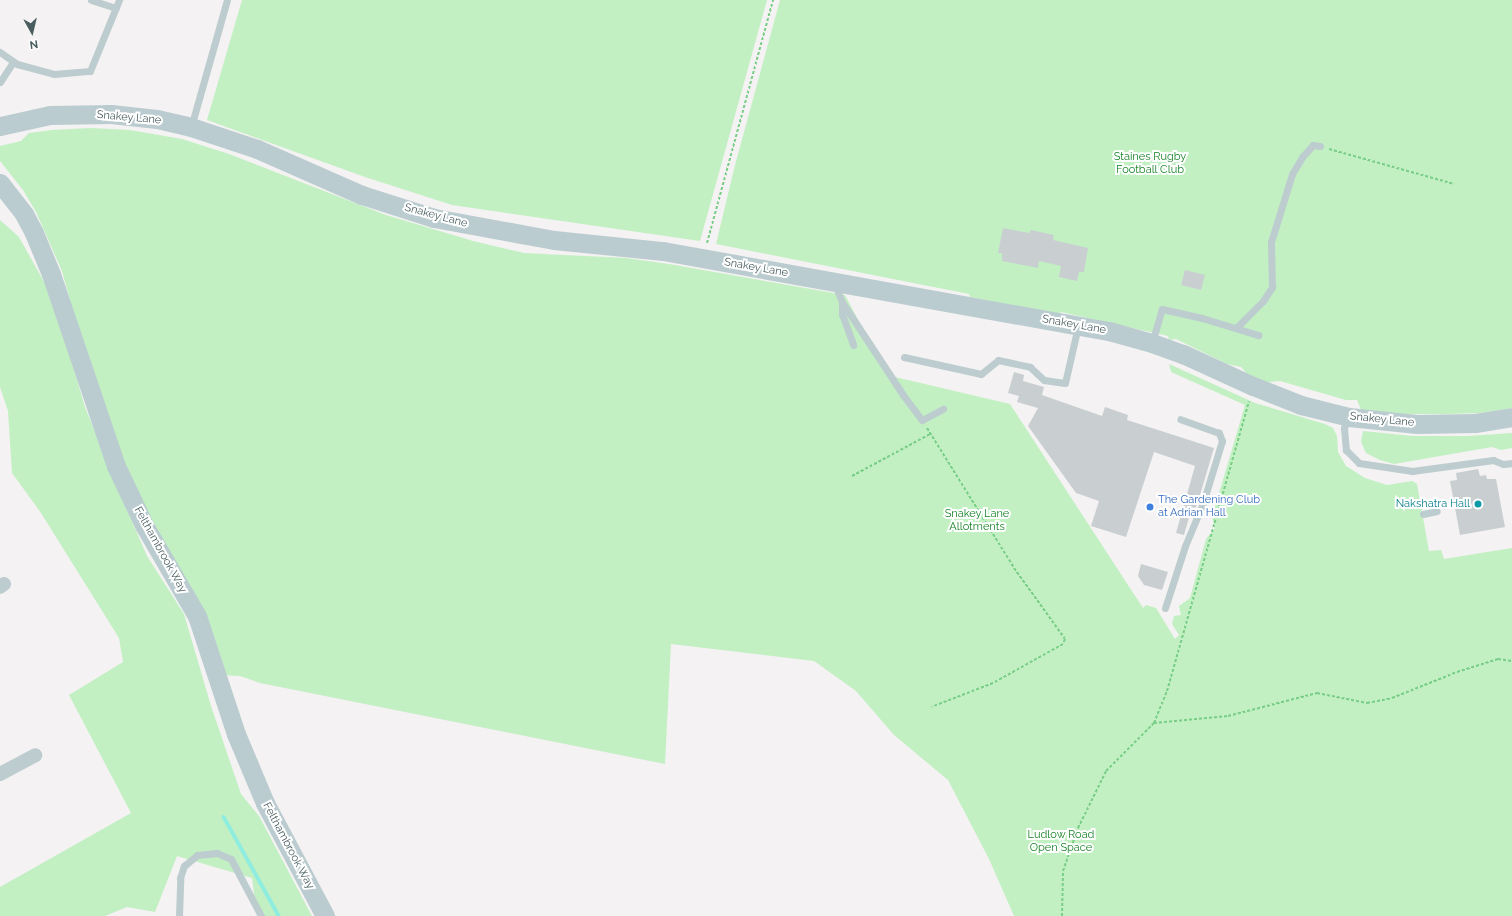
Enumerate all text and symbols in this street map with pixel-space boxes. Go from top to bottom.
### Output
north arrow [12,12,52,52]
text: N [29,37,39,51]
street label: Snakey Lane [96,109,162,127]
park label: Staines Rugby Football Club [1114,151,1186,177]
street label: Snakey Lane [403,201,469,231]
street label: Snakey Lane [723,256,789,280]
street label: Snakey Lane [1041,313,1107,337]
street label: Snakey Lane [1349,410,1415,430]
place label: The Gardening Club at Adrian Hall [1158,494,1260,520]
place label: Nakshatra Hall [1396,497,1470,511]
marker: Nakshatra Hall [1473,499,1483,509]
marker: The Gardening Club at Adrian Hall [1145,502,1155,512]
street label: Felthambrook Way [131,505,189,595]
park label: Snakey Lane Allotments [945,508,1009,534]
street label: Felthambrook Way [259,800,317,892]
park label: Ludlow Road Open Space [1027,829,1095,855]

